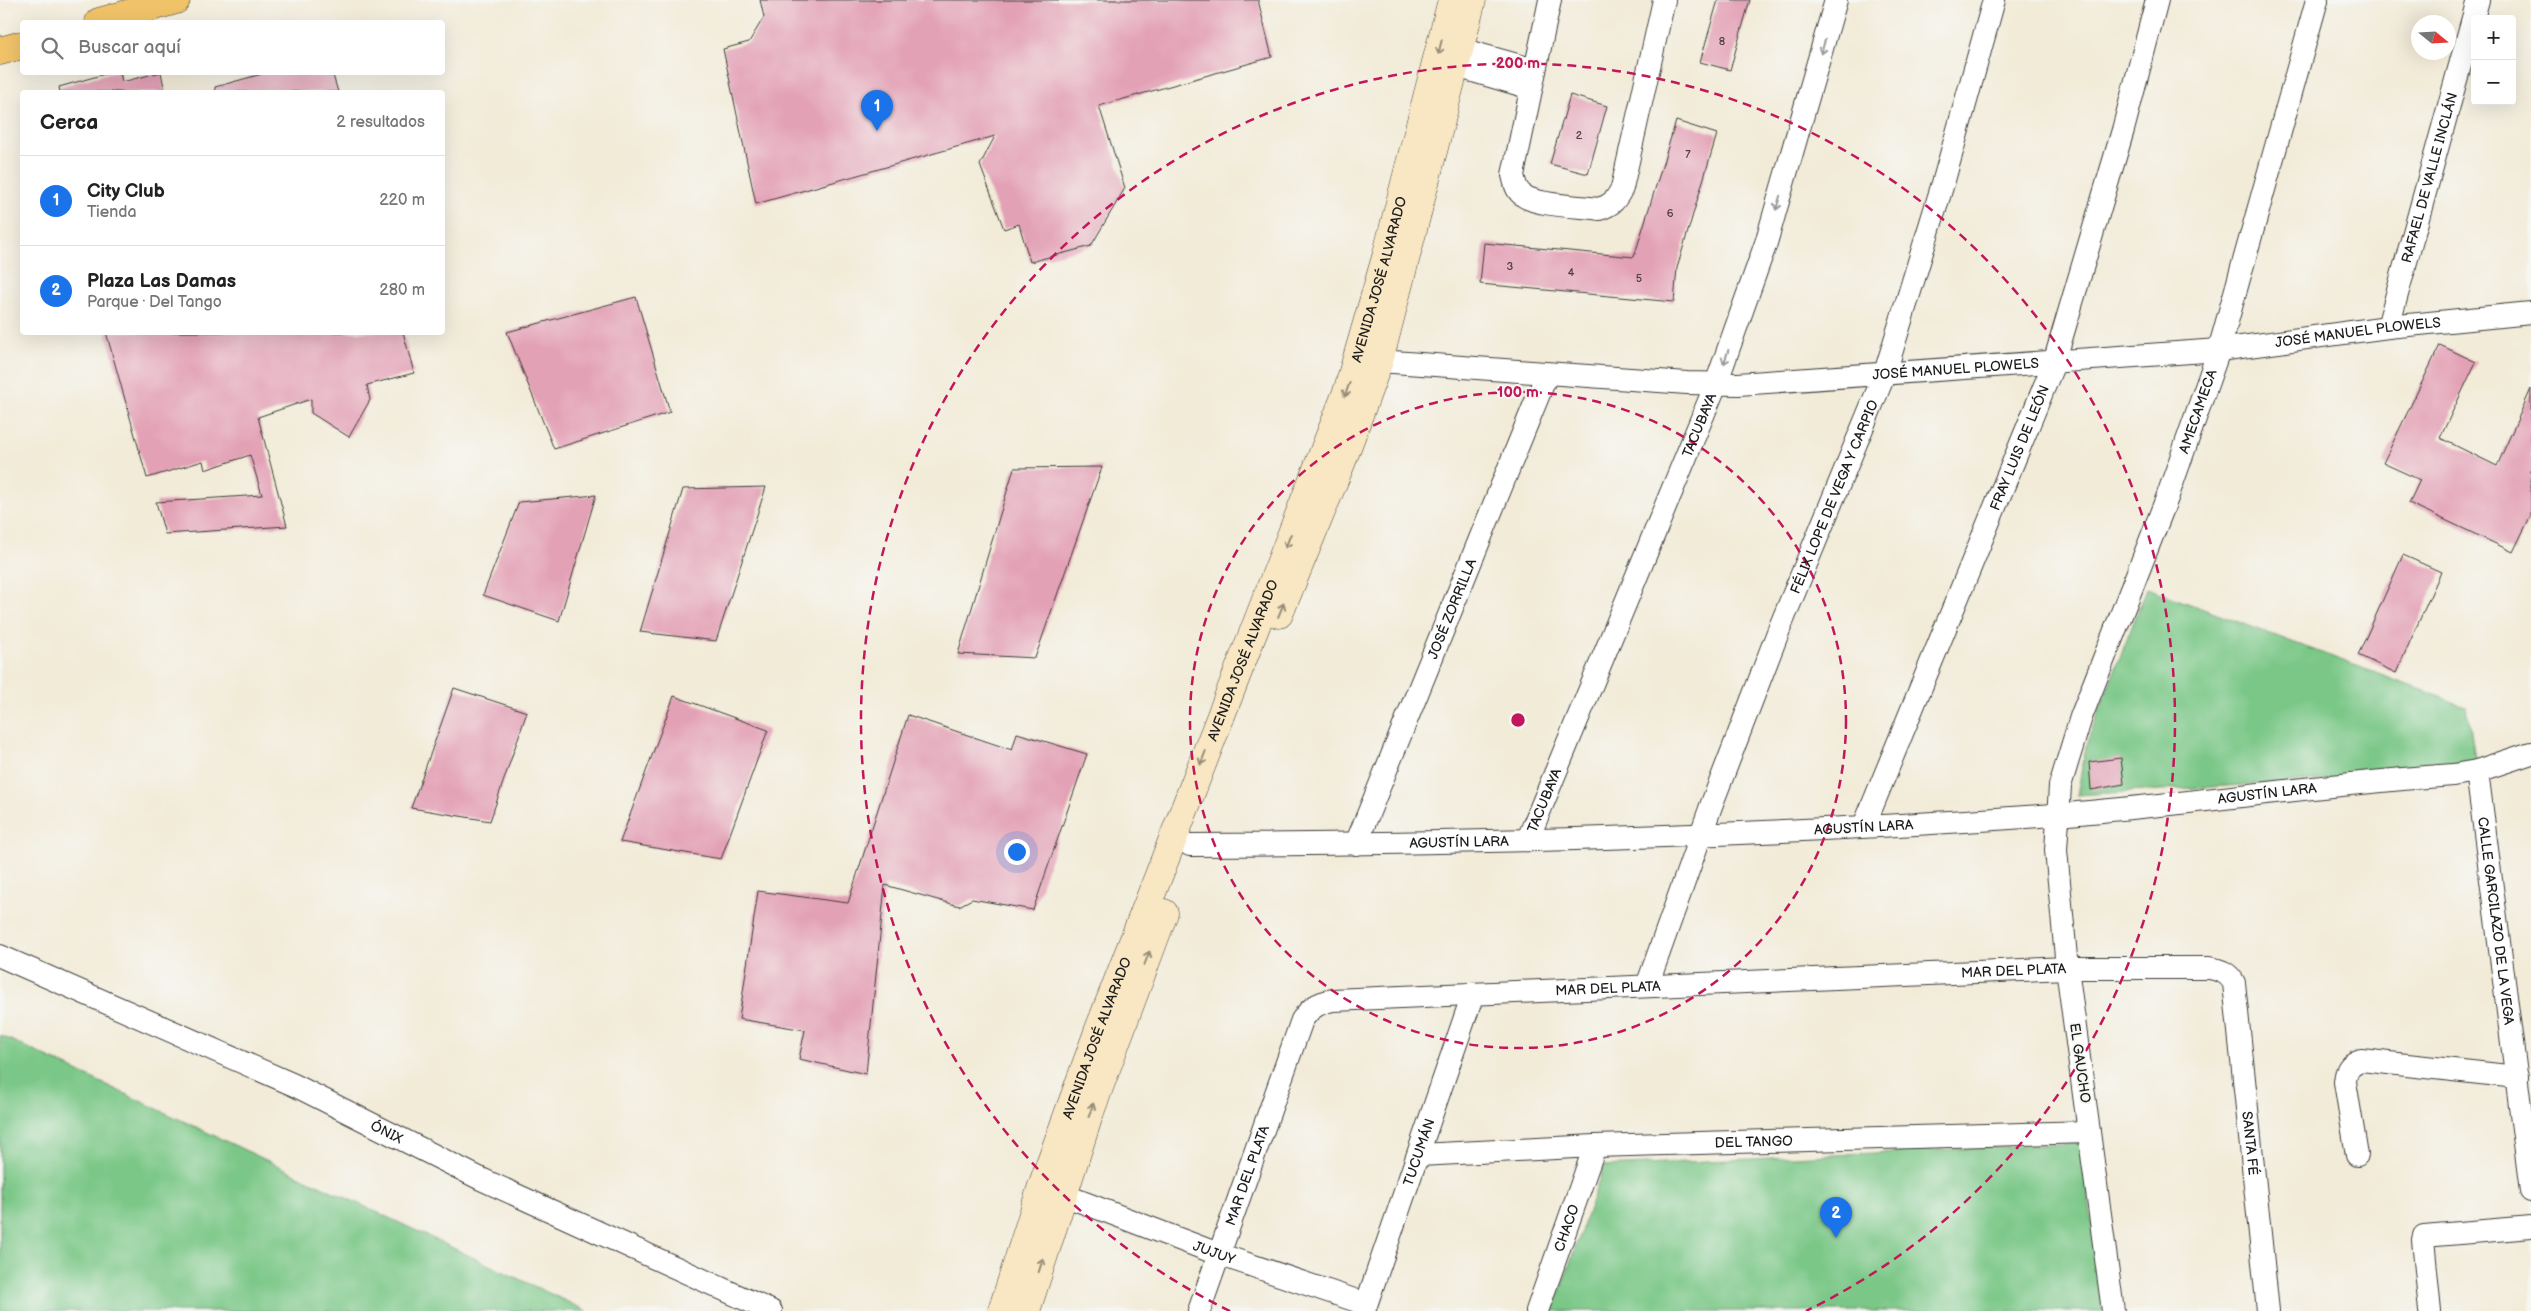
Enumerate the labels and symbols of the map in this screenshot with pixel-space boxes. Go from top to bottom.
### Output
north arrow [2411,15,2456,60]
house number: 8 [1719,35,1725,48]
one-way arrow [1817,38,1827,54]
one-way arrow [1435,39,1444,55]
text: 200 m [1496,54,1540,73]
pin: 1 [861,90,893,131]
street label: RAFAEL DE VALLE INCLÁN [2398,90,2461,265]
house number: 2 [1576,129,1583,142]
house number: 7 [1685,148,1691,161]
street label: AVENIDA JOSÉ ALVARADO [1348,194,1410,364]
one-way arrow [1773,195,1783,211]
house number: 6 [1667,207,1674,220]
house number: 3 [1507,260,1514,273]
house number: 4 [1568,266,1575,279]
house number: 5 [1636,272,1642,285]
street label: JOSÉ MANUEL PLOWELS [2274,313,2442,351]
one-way arrow [1721,349,1730,364]
street label: JOSÉ MANUEL PLOWELS [1872,354,2040,383]
street label: AMECAMECA [2175,367,2220,456]
one-way arrow [1342,382,1351,397]
street label: FRAY LUIS DE LEÓN [1986,382,2053,513]
text: 100 m [1497,383,1539,402]
street label: TACUBAYA [1678,390,1720,460]
street label: FÉLIX LOPE DE VEGA Y CARPIO [1786,397,1882,596]
one-way arrow [1283,533,1292,548]
street label: JOSÉ ZORRILLA [1424,556,1480,661]
street label: AVENIDA JOSÉ ALVARADO [1203,577,1282,743]
one-way arrow [1277,603,1286,618]
centre of rings [1509,711,1527,729]
one-way arrow [1198,749,1207,765]
street label: TACUBAYA [1523,765,1565,835]
street label: AGUSTÍN LARA [2217,779,2318,807]
street label: AGUSTÍN LARA [1814,816,1914,838]
street label: CALLE GARCILAZO DE LA VEGA [2474,816,2518,1026]
street label: AGUSTÍN LARA [1409,832,1509,851]
your location [1004,839,1030,865]
one-way arrow [1143,950,1152,966]
street label: AVENIDA JOSÉ ALVARADO [1059,954,1135,1121]
street label: MAR DEL PLATA [1961,960,2067,981]
street label: MAR DEL PLATA [1555,977,1661,999]
street label: EL GAUCHO [2066,1022,2094,1104]
one-way arrow [1087,1103,1096,1118]
street label: SANTA FÉ [2239,1110,2263,1176]
street label: ÓNIX [368,1116,406,1147]
street label: TUCUMÁN [1399,1116,1438,1188]
street label: MAR DEL PLATA [1221,1122,1273,1228]
street label: DEL TANGO [1714,1132,1793,1151]
pin: 2 [1820,1197,1852,1238]
street label: CHACO [1550,1202,1582,1254]
street label: JUJUY [1191,1237,1238,1268]
one-way arrow [1037,1257,1046,1273]

